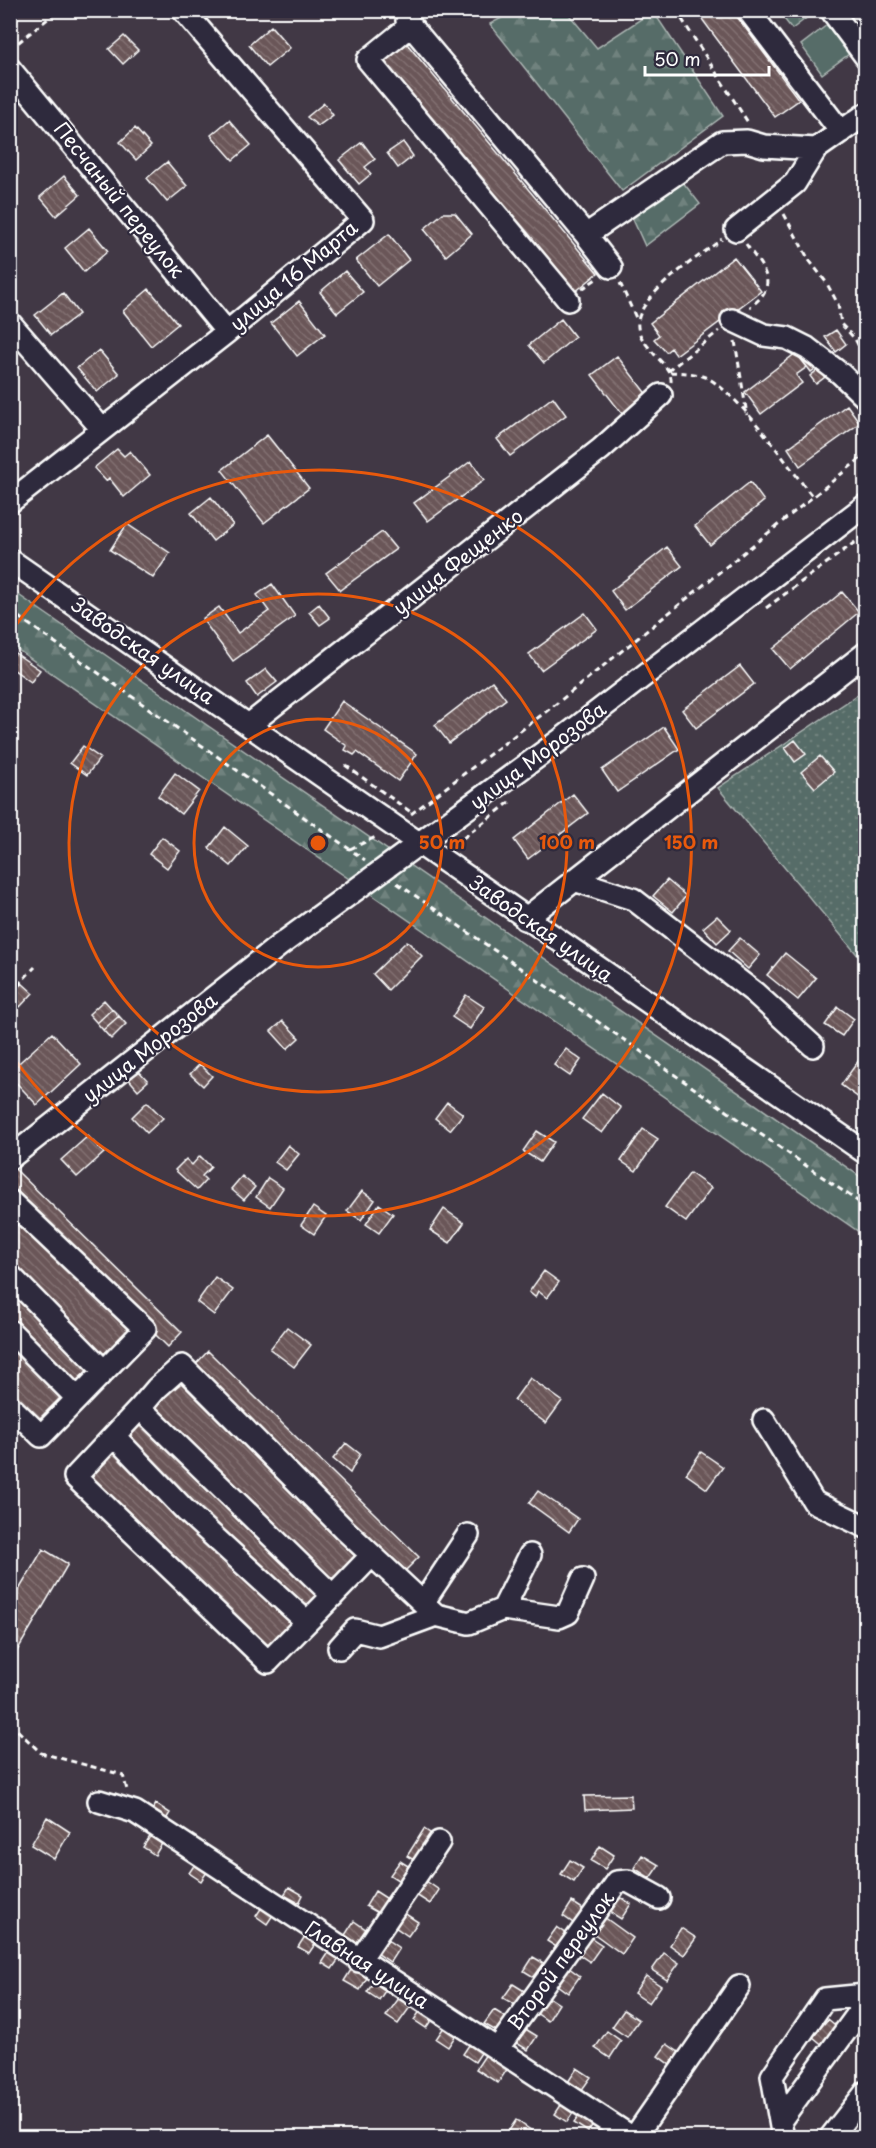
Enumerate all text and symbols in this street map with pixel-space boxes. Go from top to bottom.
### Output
scale bar [645,39,770,77]
text: 50 m [654,45,701,72]
street label: Песчаный переулок [47,115,192,284]
street label: улица 16 Марта [223,212,365,338]
street label: улица Фещенко [386,501,529,622]
street label: Заводская улица [66,589,222,711]
street label: улица Морозова [463,694,612,816]
text: 50 m [419,828,465,855]
text: 100 m [539,828,595,855]
text: 150 m [664,828,718,855]
centre of rings [308,833,328,853]
street label: Заводская улица [464,867,620,989]
street label: улица Морозова [76,985,224,1109]
street label: Второй переулок [499,1885,621,2036]
street label: Главная улица [300,1913,436,2016]

